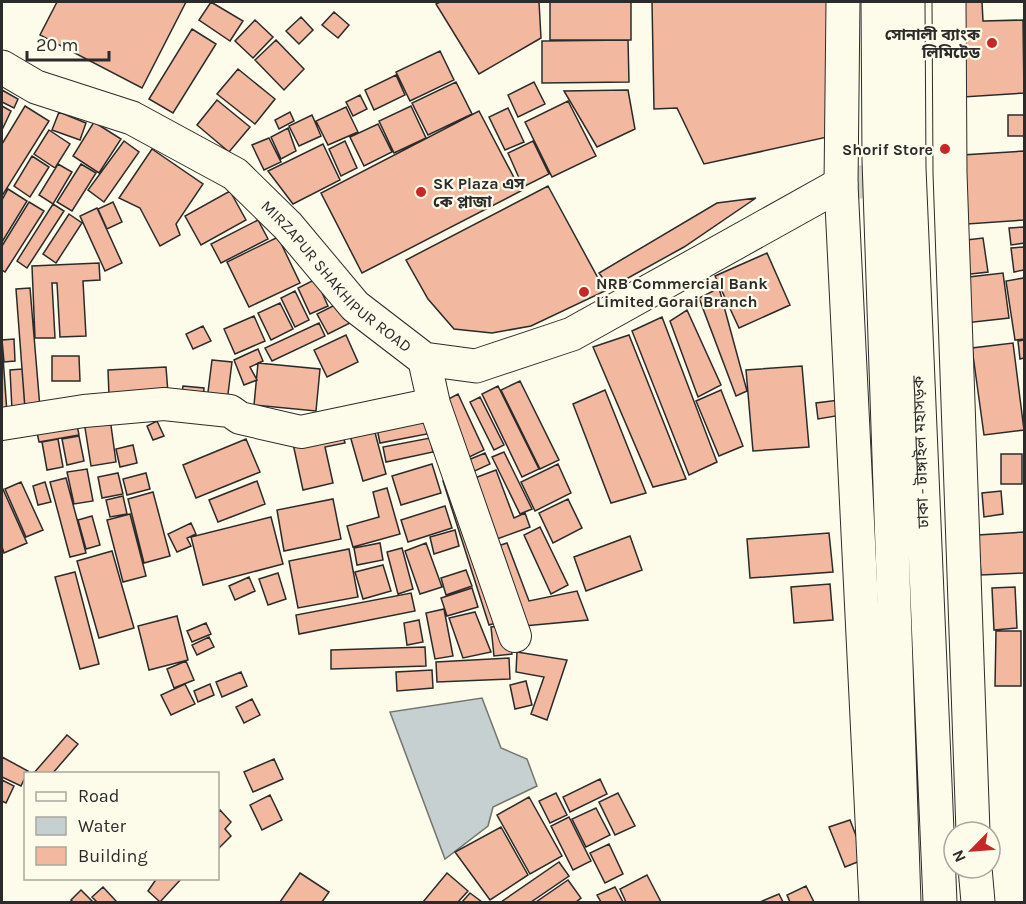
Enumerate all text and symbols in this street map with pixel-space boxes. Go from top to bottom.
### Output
scale bar [27,24,110,62]
place label: সোনালী ব্যাংক লিমিটেড [885,25,981,62]
text: 20 m [36,34,78,56]
marker: সোনালী ব্যাংক লিমিটেড [985,36,999,50]
place label: Shorif Store [842,140,933,159]
marker: Shorif Store [938,142,952,156]
place label: SK Plaza এস কে প্লাজা [433,174,525,211]
marker: SK Plaza এস কে প্লাজা [414,185,428,199]
street label: MIRZAPUR SHAKHIPUR ROAD [257,196,415,356]
place label: NRB Commercial Bank Limited Gorai Branch [596,274,768,311]
marker: NRB Commercial Bank Limited Gorai Branch [577,285,591,299]
street label: ঢাকা - টাঙ্গাইল মহাসড়ক [908,374,933,530]
legend [24,772,219,880]
text: Road [78,785,119,807]
text: Water [78,815,126,837]
north arrow [942,820,1002,880]
text: Building [78,845,148,867]
text: N [948,847,970,865]

